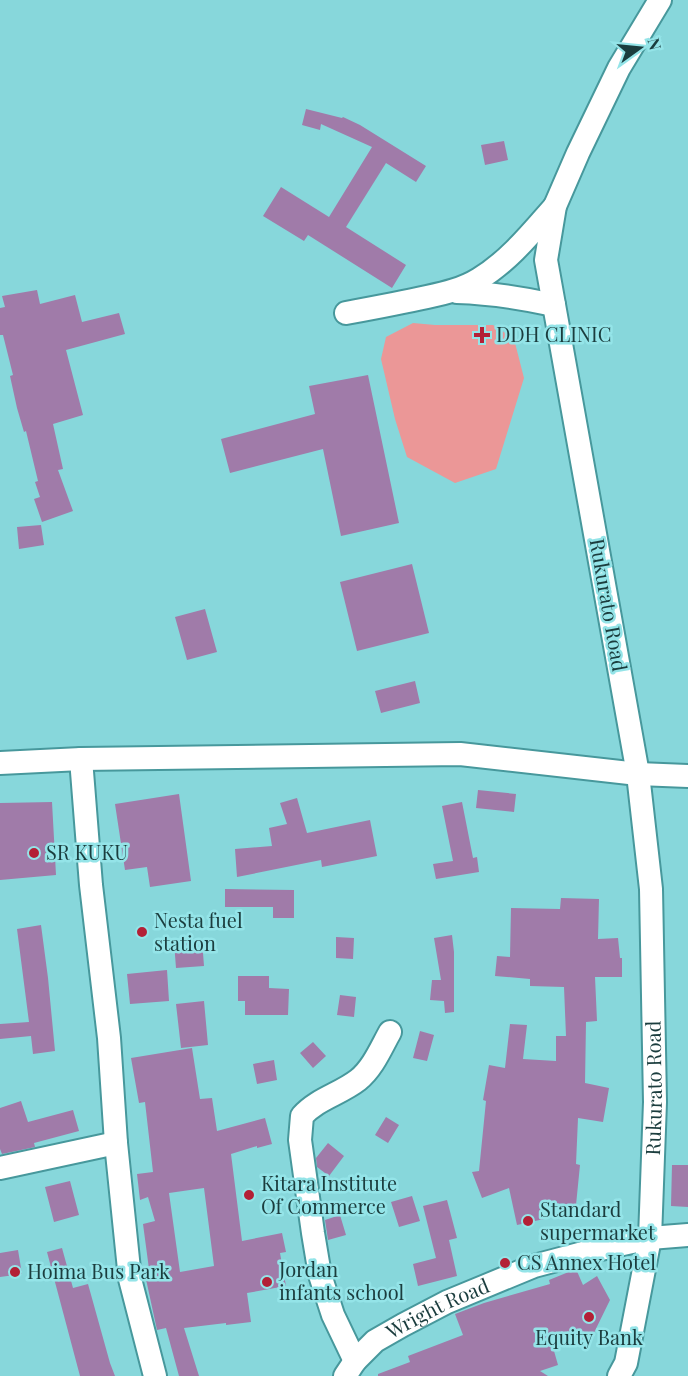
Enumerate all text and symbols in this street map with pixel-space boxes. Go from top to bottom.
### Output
north arrow [610,18,670,78]
text: N [643,36,667,53]
place label: DDH CLINIC [496,320,611,347]
marker: DDH CLINIC [473,326,491,344]
street label: Rukurato Road [584,536,635,674]
place label: SR KUKU [46,838,128,865]
marker: SR KUKU [27,846,41,860]
place label: Nesta fuel station [154,906,243,956]
marker: Nesta fuel station [135,925,149,939]
street label: Rukurato Road [638,1020,667,1156]
place label: Kitara Institute Of Commerce [261,1169,397,1219]
marker: Kitara Institute Of Commerce [242,1188,256,1202]
place label: Standard supermarket [540,1195,656,1245]
marker: Standard supermarket [521,1214,535,1228]
place label: CS Annex Hotel [517,1248,656,1275]
place label: Jordan infants school [278,1255,404,1305]
marker: CS Annex Hotel [498,1256,512,1270]
place label: Hoima Bus Park [27,1257,170,1284]
marker: Hoima Bus Park [8,1265,22,1279]
street label: Wright Road [380,1271,493,1345]
marker: Jordan infants school [260,1275,274,1289]
marker: Equity Bank [582,1310,596,1324]
place label: Equity Bank [535,1323,643,1350]

